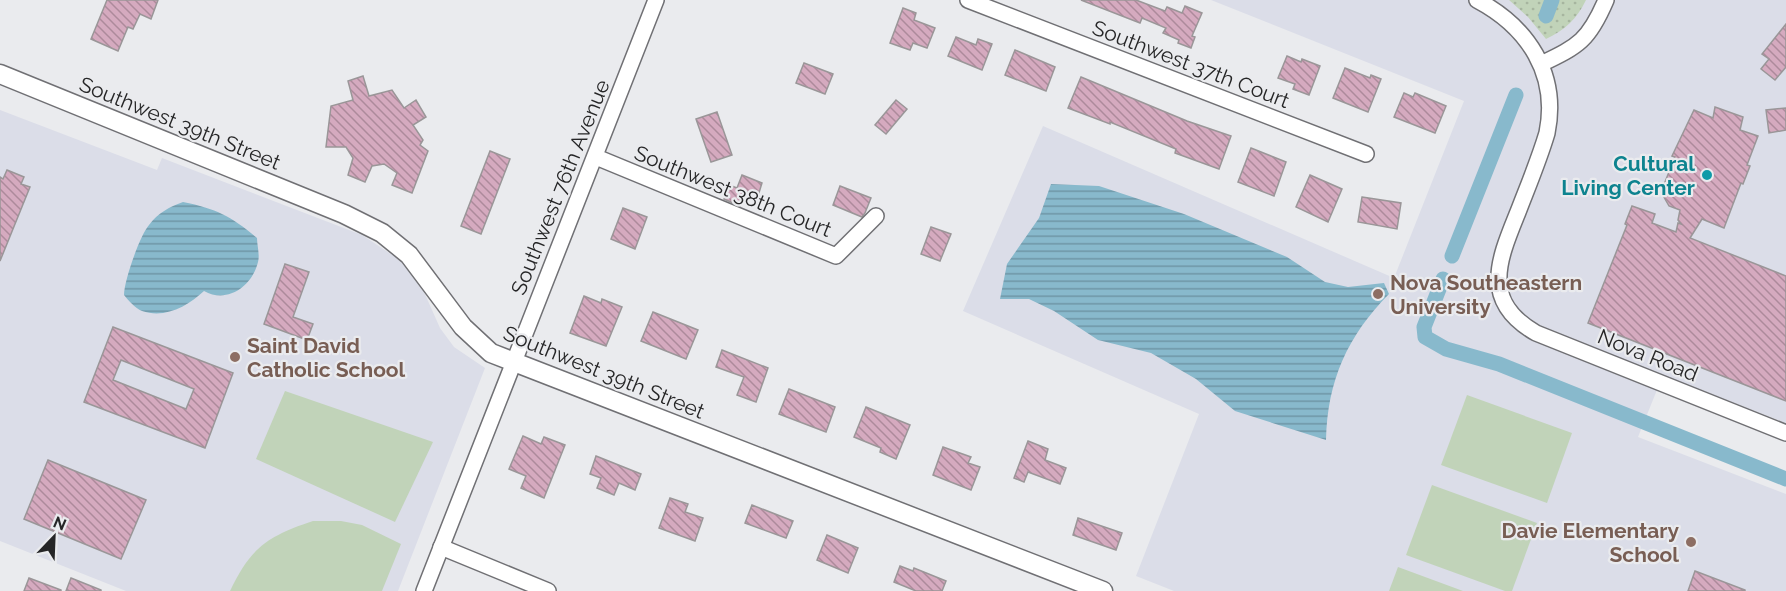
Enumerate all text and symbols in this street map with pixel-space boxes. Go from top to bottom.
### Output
street label: Southwest 37th Court [1089,15,1293,113]
street label: Southwest 39th Street [76,71,284,175]
street label: Southwest 76th Avenue [505,76,615,298]
street label: Southwest 38th Court [631,140,835,242]
place label: Cultural Living Center [1561,151,1695,200]
marker: Cultural Living Center [1700,168,1714,182]
place label: Nova Southeastern University [1390,270,1582,319]
marker: Nova Southeastern University [1371,287,1385,301]
street label: Southwest 39th Street [500,320,708,424]
street label: Nova Road [1594,324,1702,386]
place label: Saint David Catholic School [247,333,406,382]
marker: Saint David Catholic School [228,350,242,364]
north arrow [24,507,84,567]
text: N [50,513,69,535]
place label: Davie Elementary School [1502,518,1679,567]
marker: Davie Elementary School [1684,535,1698,549]

